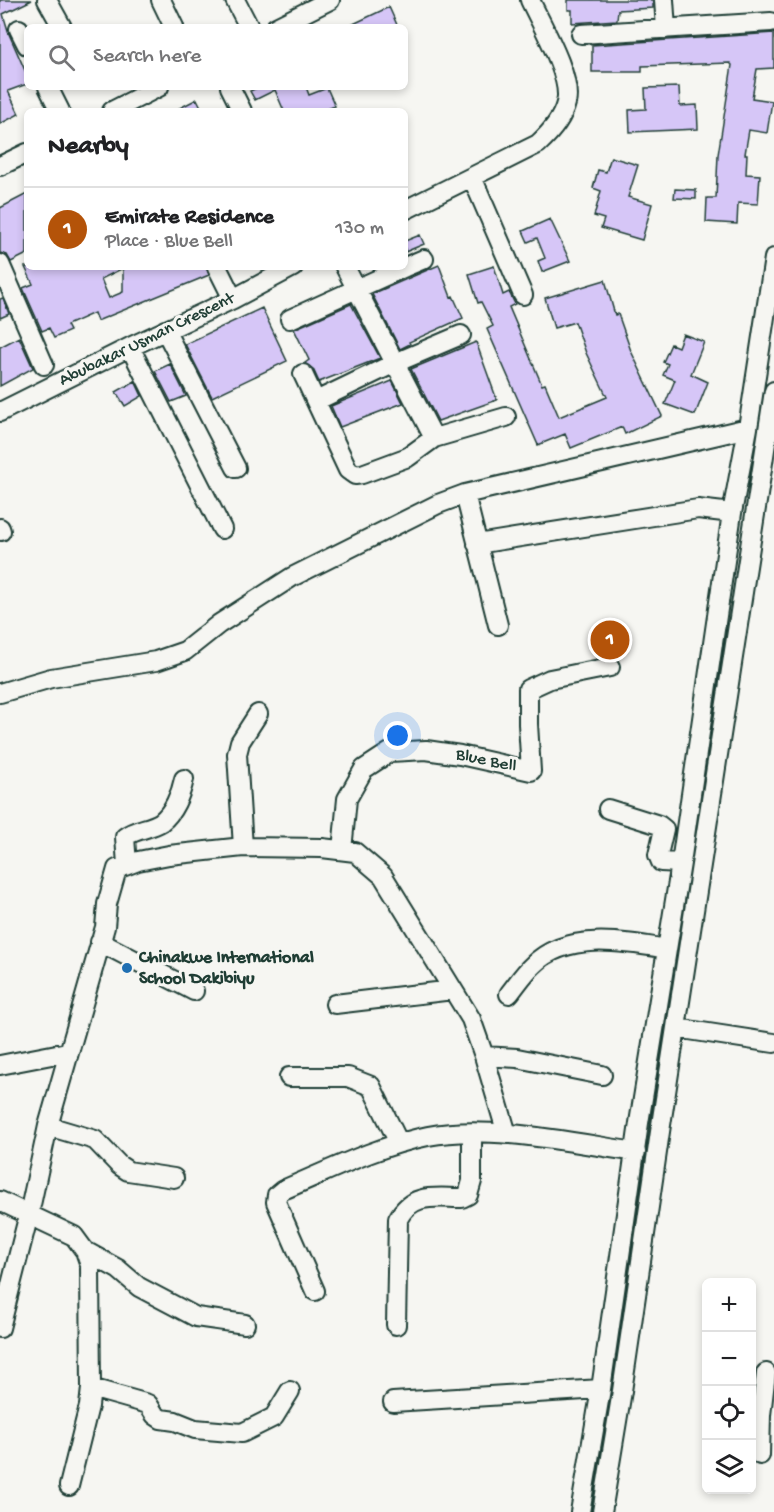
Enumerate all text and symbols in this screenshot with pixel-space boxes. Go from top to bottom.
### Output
search box [24,24,408,90]
icon: search [45,41,78,74]
text: Search here [93,44,201,70]
text: Nearby [48,132,129,163]
text: Emirate Residence [105,205,274,231]
text: 1 [63,218,72,241]
text: 130 m [335,218,384,241]
text: Place · Blue Bell [105,231,233,254]
street label: Abubakar Usman Crescent [56,288,240,392]
pin: 1 [590,618,630,662]
your location [383,721,412,750]
street label: Blue Bell [453,744,518,778]
place label: Chinakwe International School Dakibiyu [138,948,314,990]
marker: Chinakwe International School Dakibiyu [120,961,134,975]
map controls [702,1278,756,1494]
button: + [702,1278,756,1332]
button: − [702,1332,756,1386]
button: locate [702,1386,756,1440]
button: layers [702,1440,756,1494]

